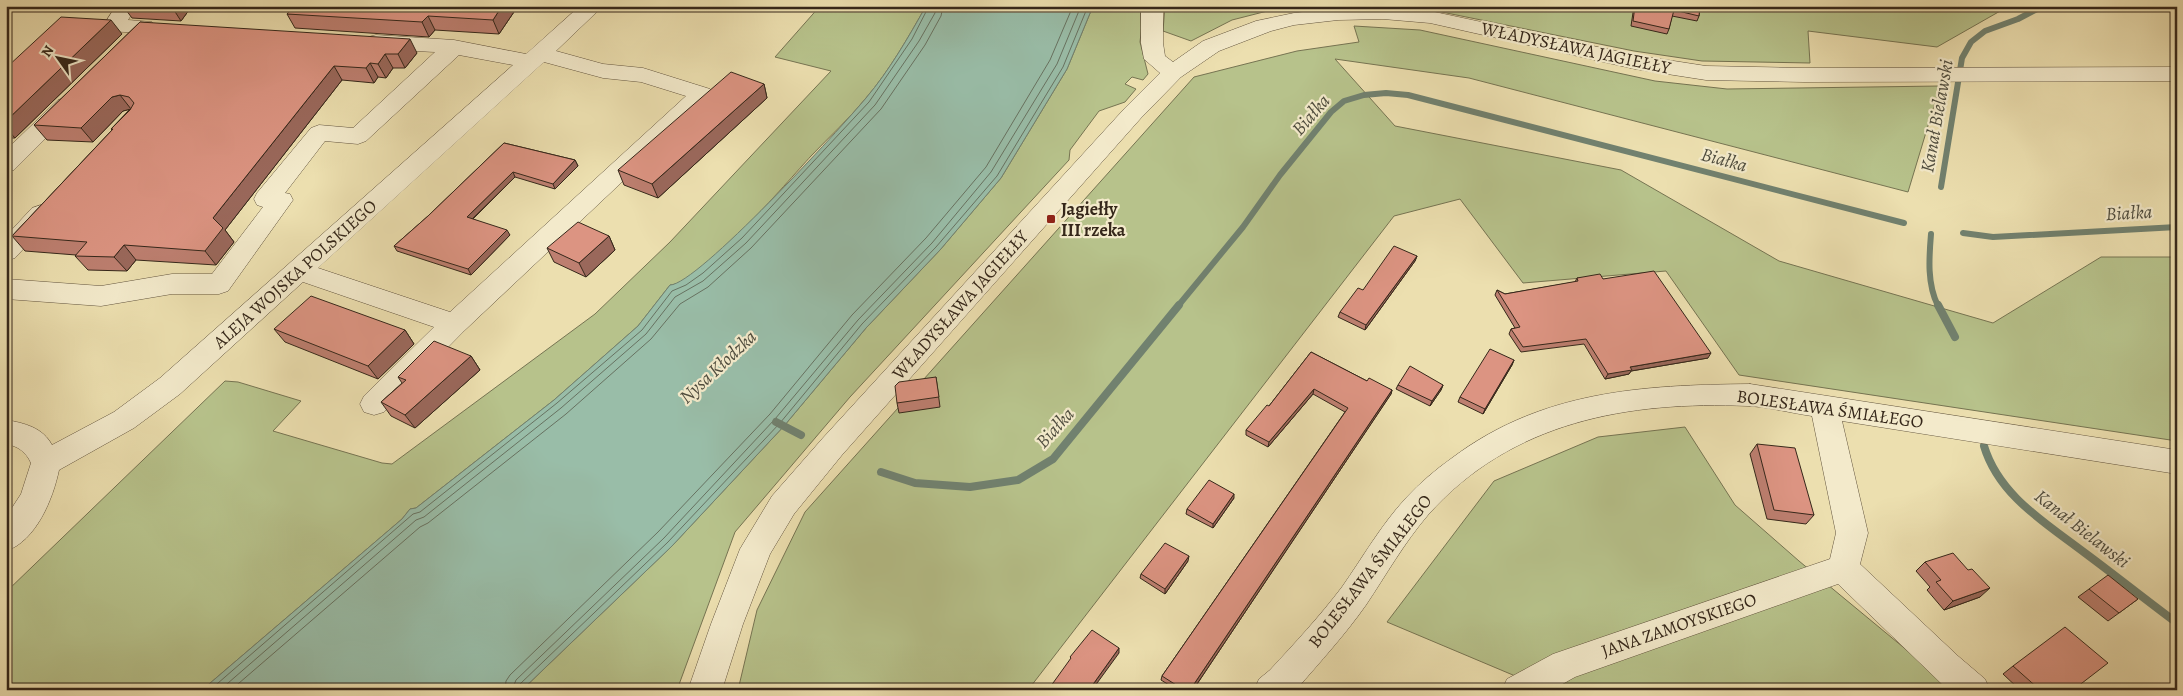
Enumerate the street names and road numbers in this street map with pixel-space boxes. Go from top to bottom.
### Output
street label: WŁADYSŁAWA JAGIEŁŁY [1478,16,1674,80]
street label: ALEJA WOJSKA POLSKIEGO [207,194,382,355]
street label: WŁADYSŁAWA JAGIEŁŁY [886,224,1034,385]
street label: BOLESŁAWA ŚMIAŁEGO [1735,384,1925,434]
street label: BOLESŁAWA ŚMIAŁEGO [1303,489,1437,653]
street label: JANA ZAMOYSKIEGO [1598,587,1760,663]

